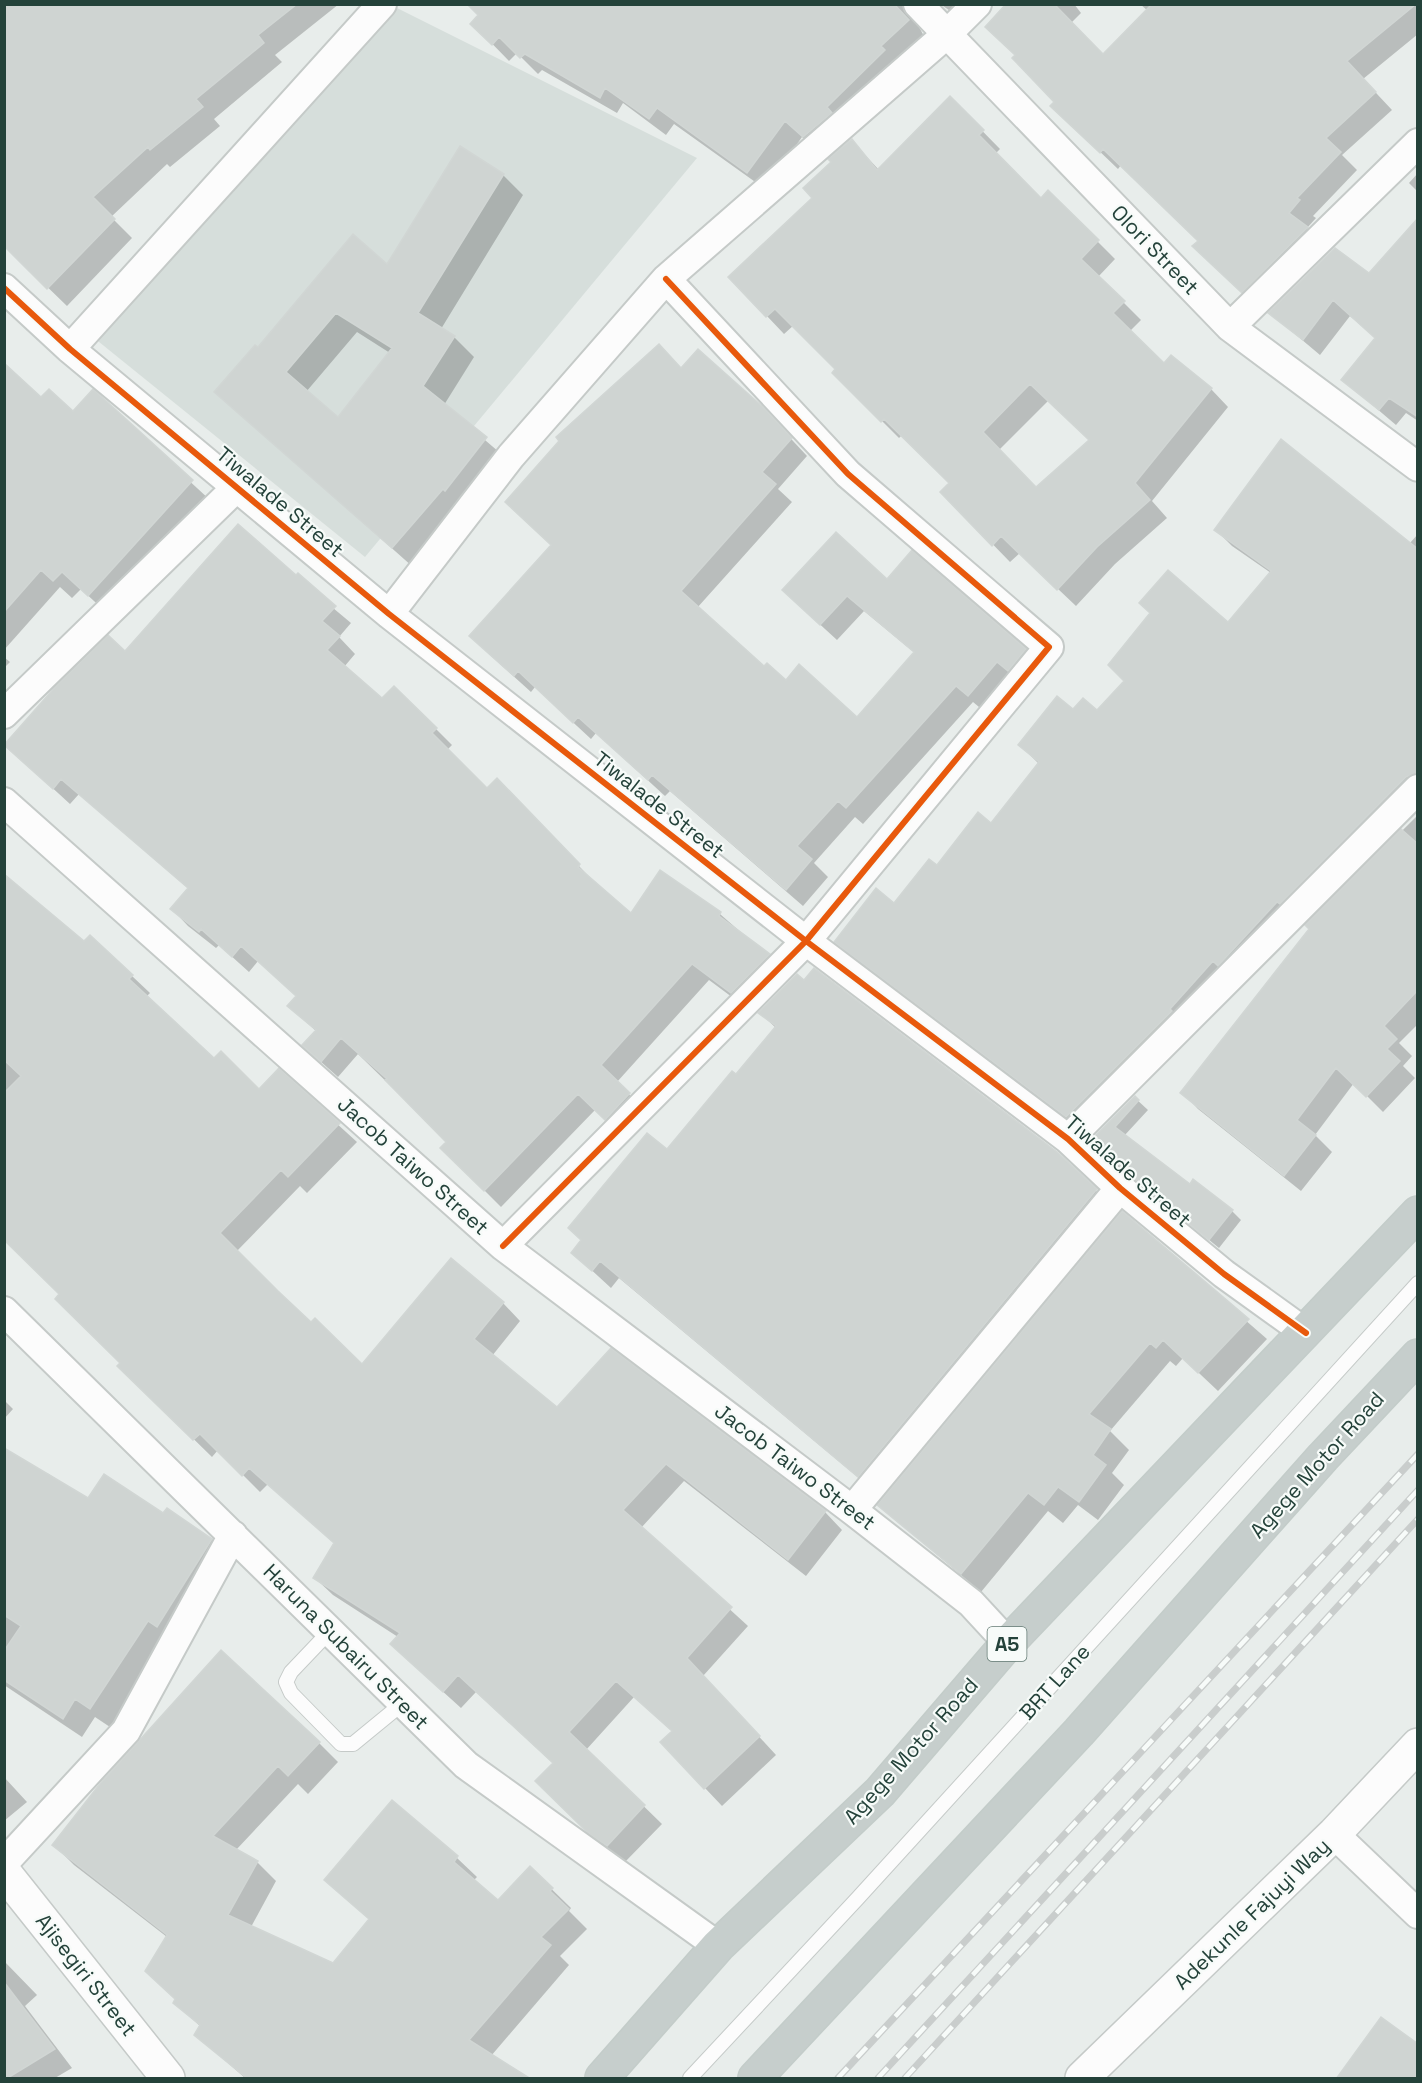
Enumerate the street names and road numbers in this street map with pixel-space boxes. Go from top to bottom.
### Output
street label: Olori Street [1106,199,1205,300]
street label: Tiwalade Street [211,440,350,563]
street label: Tiwalade Street [589,745,730,864]
street label: Jacob Taiwo Street [332,1091,495,1241]
street label: Tiwalade Street [1060,1108,1197,1233]
street label: Agege Motor Road [1244,1386,1390,1544]
street label: Jacob Taiwo Street [709,1397,881,1536]
street label: Haruna Subairu Street [258,1558,435,1735]
road number: A5 [988,1627,1026,1661]
street label: BRT Lane [1013,1638,1096,1725]
street label: Agege Motor Road [838,1672,984,1830]
street label: Adekunle Fajuyi Way [1168,1832,1335,1995]
street label: Ajisegiri Street [30,1908,143,2041]

